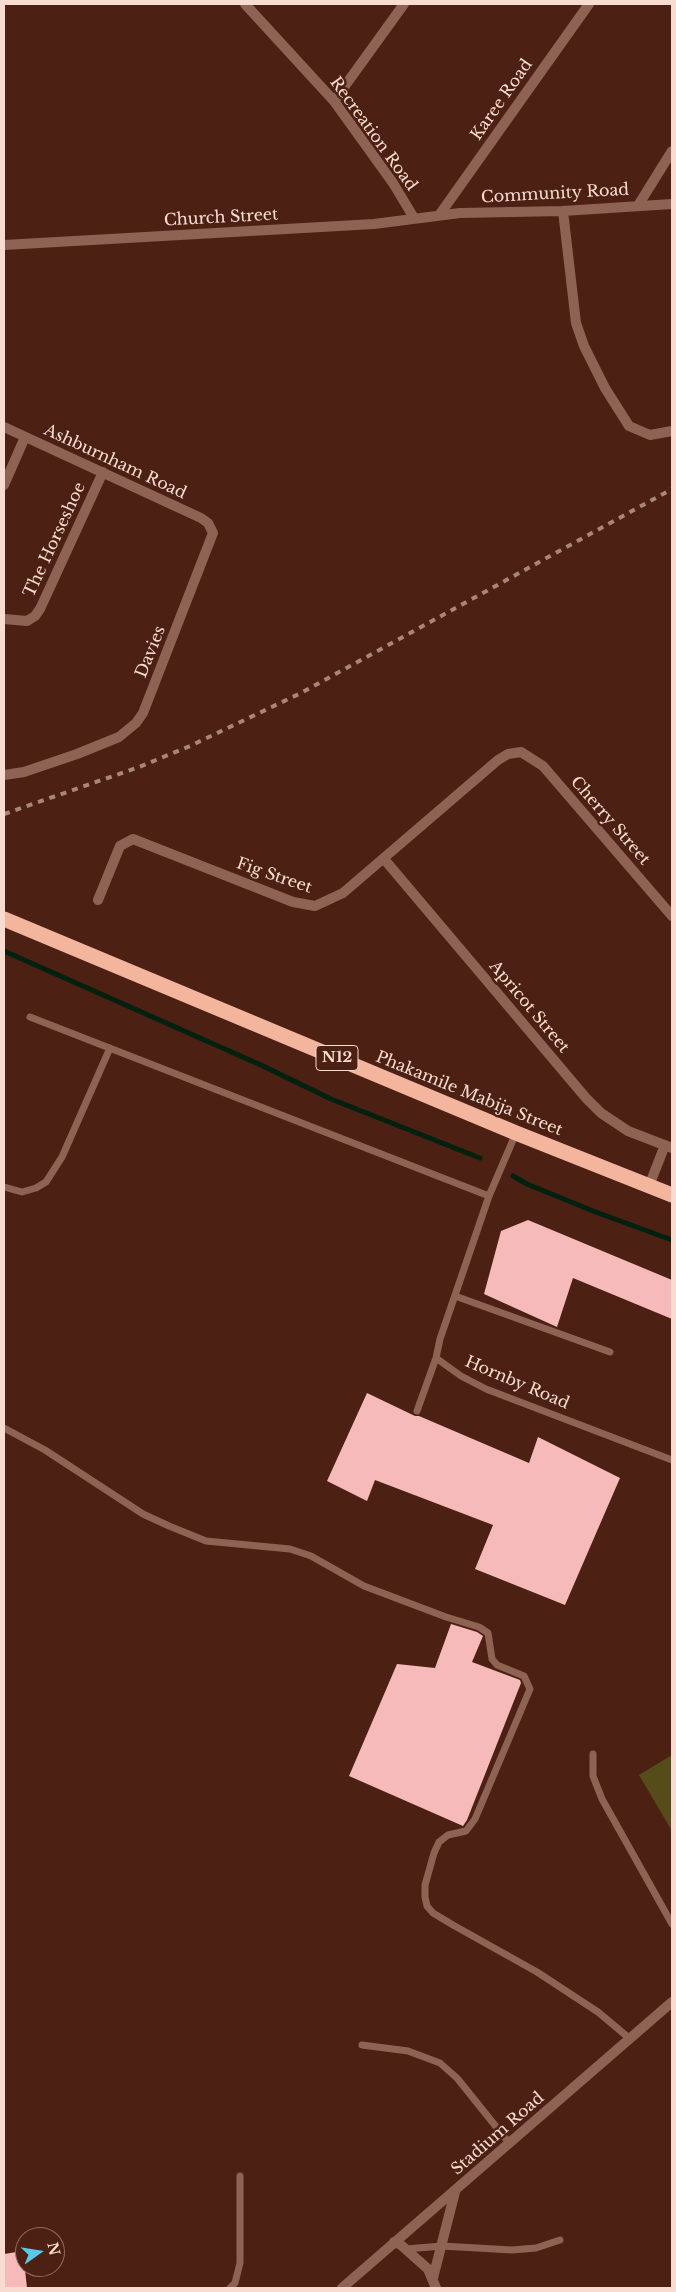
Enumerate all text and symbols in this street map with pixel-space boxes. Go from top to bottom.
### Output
street label: Karee Road [467,56,537,144]
street label: Recreation Road [325,73,421,195]
street label: Community Road [480,181,630,207]
street label: Church Street [163,205,279,231]
street label: Ashburnham Road [41,421,189,503]
street label: The Horseshoe [20,480,90,600]
street label: Davies [132,623,170,681]
street label: Cherry Street [566,773,654,869]
street label: Fig Street [234,854,314,898]
street label: Apricot Street [485,957,573,1057]
road number: N12 [316,1046,358,1070]
street label: Phakamile Mabija Street [373,1048,565,1140]
street label: Hornby Road [462,1352,572,1414]
street label: Stadium Road [448,2089,548,2179]
north arrow [15,2227,65,2277]
text: N [43,2240,64,2257]

